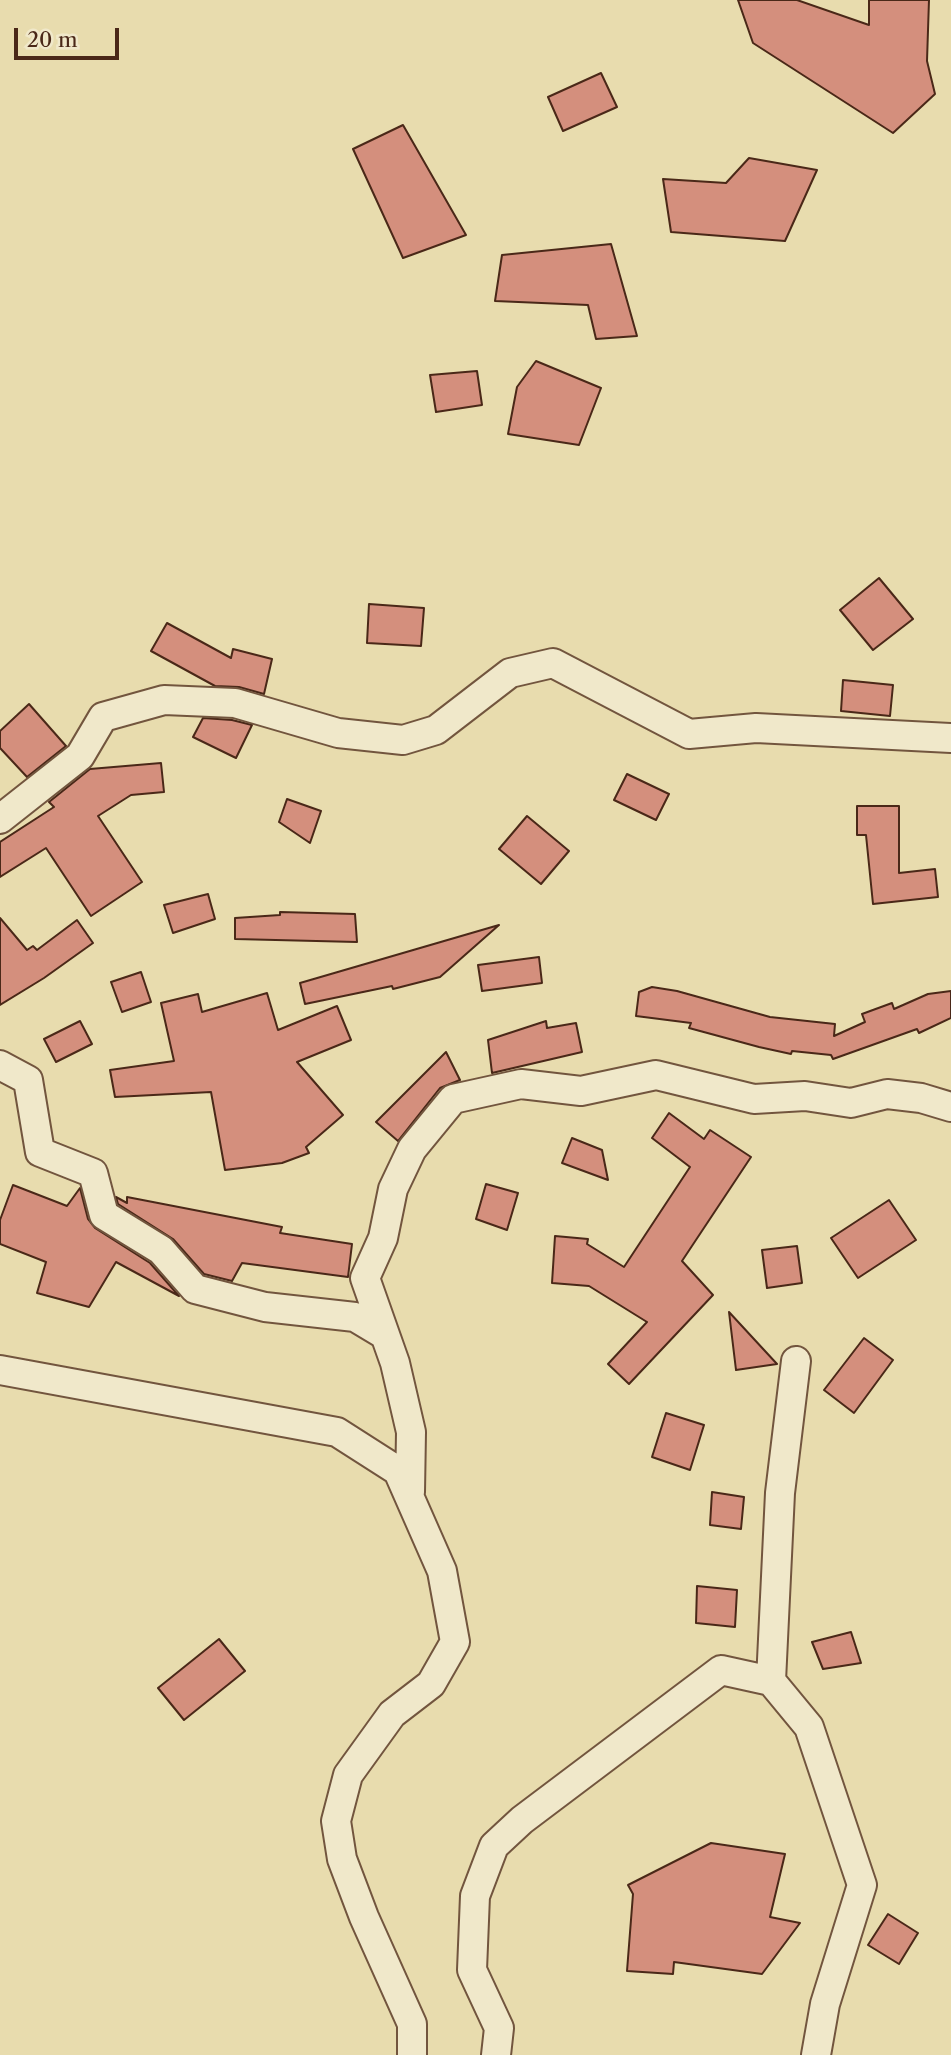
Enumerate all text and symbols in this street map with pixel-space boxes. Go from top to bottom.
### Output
scale bar [18,14,122,58]
text: 20 m [27,27,78,52]

